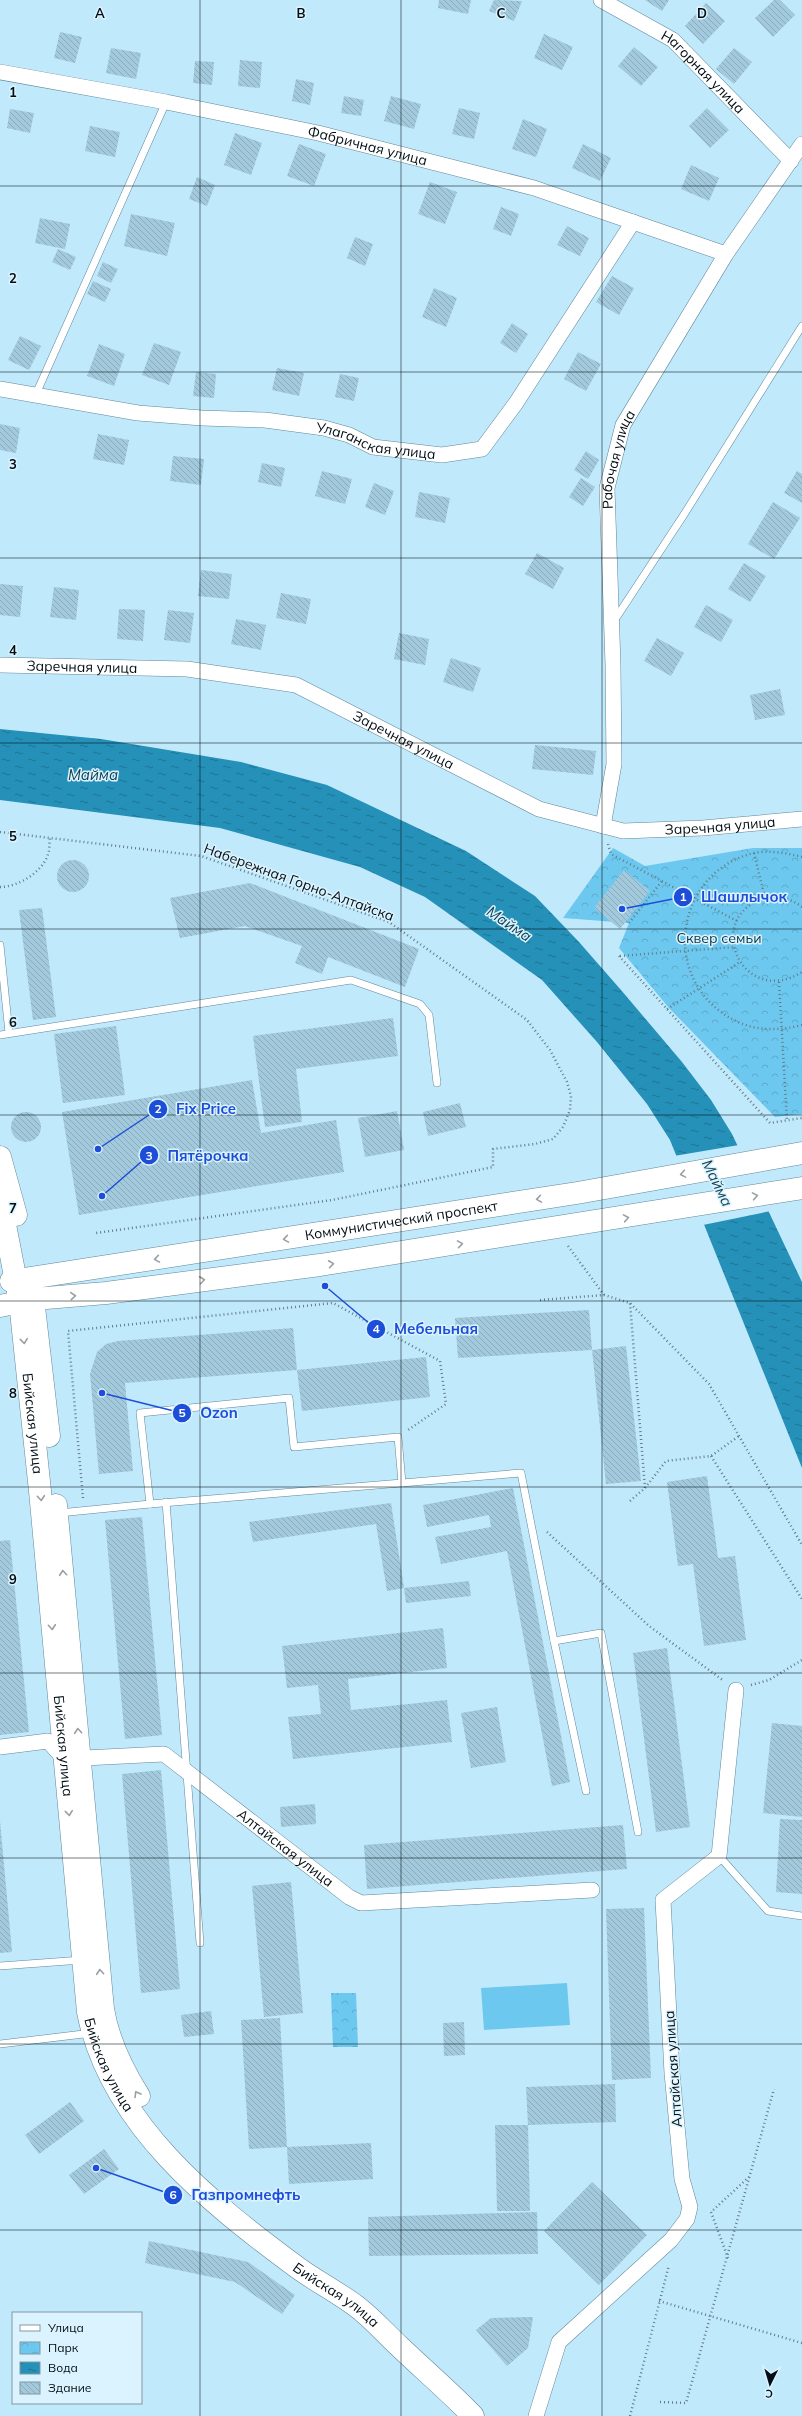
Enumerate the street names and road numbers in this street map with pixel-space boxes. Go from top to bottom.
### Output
street label: Нагорная улица [658,26,749,117]
street label: Фабричная улица [306,122,429,169]
street label: Рабочая улица [597,407,639,510]
street label: Улаганская улица [314,418,437,463]
street label: Заречная улица [26,657,138,677]
street label: Заречная улица [350,707,457,773]
street label: Заречная улица [664,812,776,838]
street label: Набережная Горно-Алтайска [201,839,397,925]
street label: Коммунистический проспект [304,1196,500,1244]
street label: Бийская улица [19,1372,47,1475]
street label: Бийская улица [50,1695,77,1797]
street label: Алтайская улица [234,1805,337,1891]
street label: Алтайская улица [660,2010,686,2128]
street label: Бийская улица [80,2016,138,2115]
street label: Бийская улица [290,2258,383,2331]

